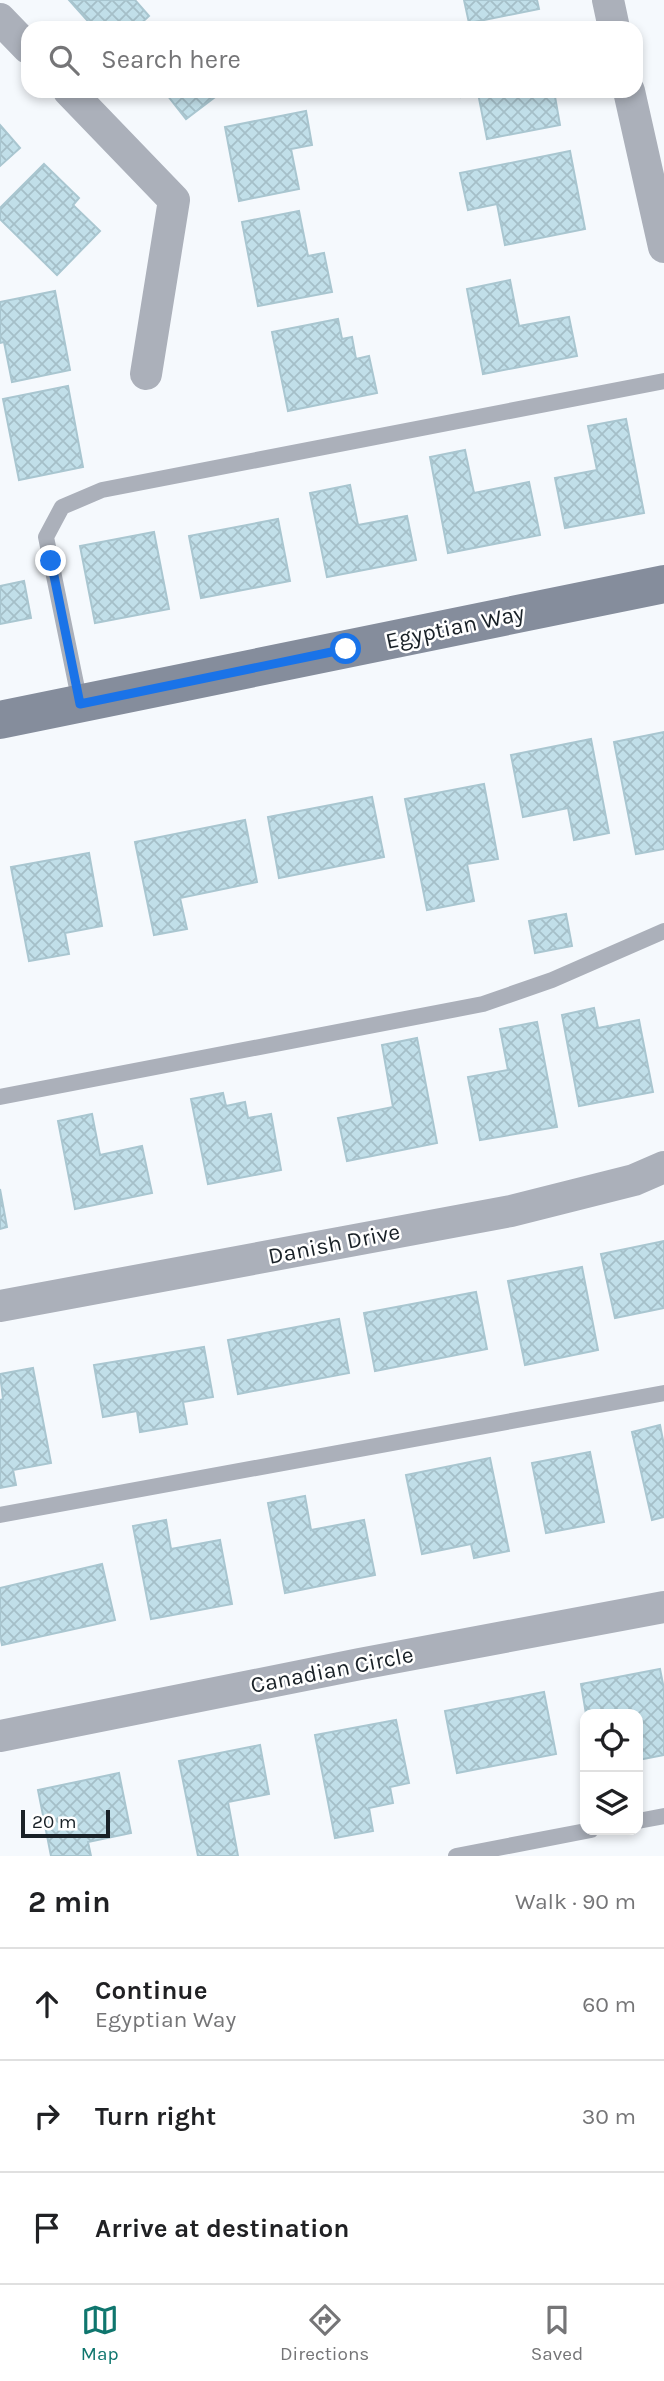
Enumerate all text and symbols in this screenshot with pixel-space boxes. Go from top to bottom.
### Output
search box [21,21,643,98]
icon: search [45,41,83,79]
text: Search here [101,44,241,75]
route end [35,545,66,576]
street label: Egyptian Way [383,599,527,655]
route start [330,633,361,664]
street label: Danish Drive [266,1218,402,1270]
street label: Canadian Circle [248,1641,416,1699]
map controls [580,1709,643,1835]
button: locate [580,1709,643,1772]
button: layers [580,1772,643,1835]
scale bar [21,1807,110,1839]
text: 20 m [32,1811,77,1833]
text: 2 min [28,1884,111,1920]
text: Walk · 90 m [515,1888,636,1915]
text: Continue [95,1975,207,2006]
icon: ahead [28,1985,66,2023]
text: 60 m [582,1991,636,2018]
text: Egyptian Way [95,2006,236,2033]
icon: right [28,2097,66,2135]
text: Turn right [95,2101,216,2132]
text: 30 m [582,2103,636,2130]
icon: arrive [28,2209,66,2247]
text: Arrive at destination [95,2213,349,2244]
tab: Map [81,2301,119,2365]
tab: Directions [280,2301,369,2365]
tab: Saved [531,2301,583,2365]

